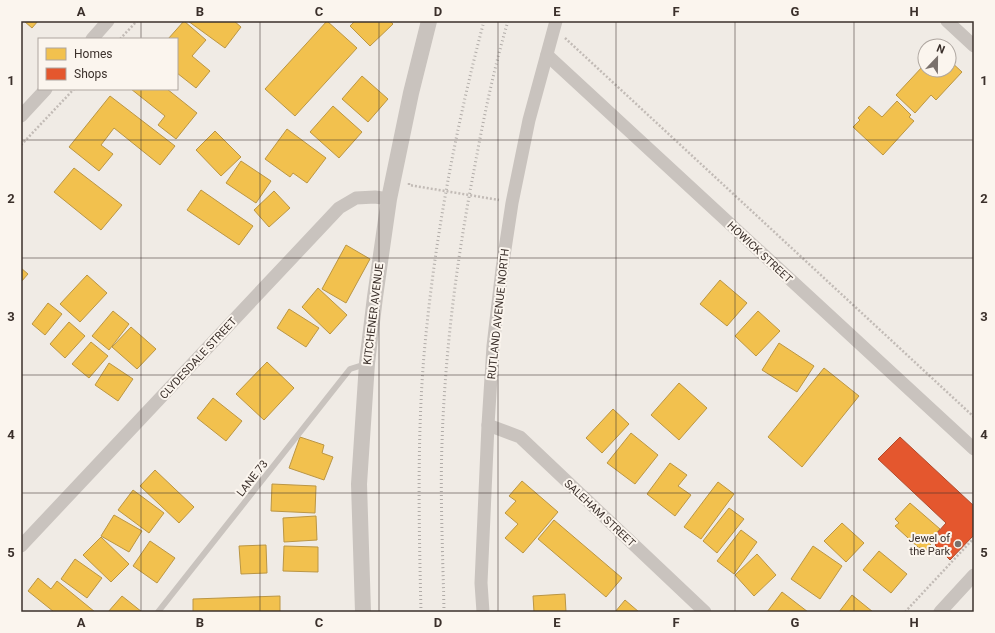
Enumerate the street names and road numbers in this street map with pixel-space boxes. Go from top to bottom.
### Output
street label: HOWICK STREET [725,219,795,286]
street label: RUTLAND AVENUE NORTH [485,248,512,380]
street label: KITCHENER AVENUE [361,263,386,366]
street label: CLYDESDALE STREET [157,315,240,402]
street label: LANE 73 [234,458,271,499]
street label: SALEHAM STREET [561,477,638,550]

